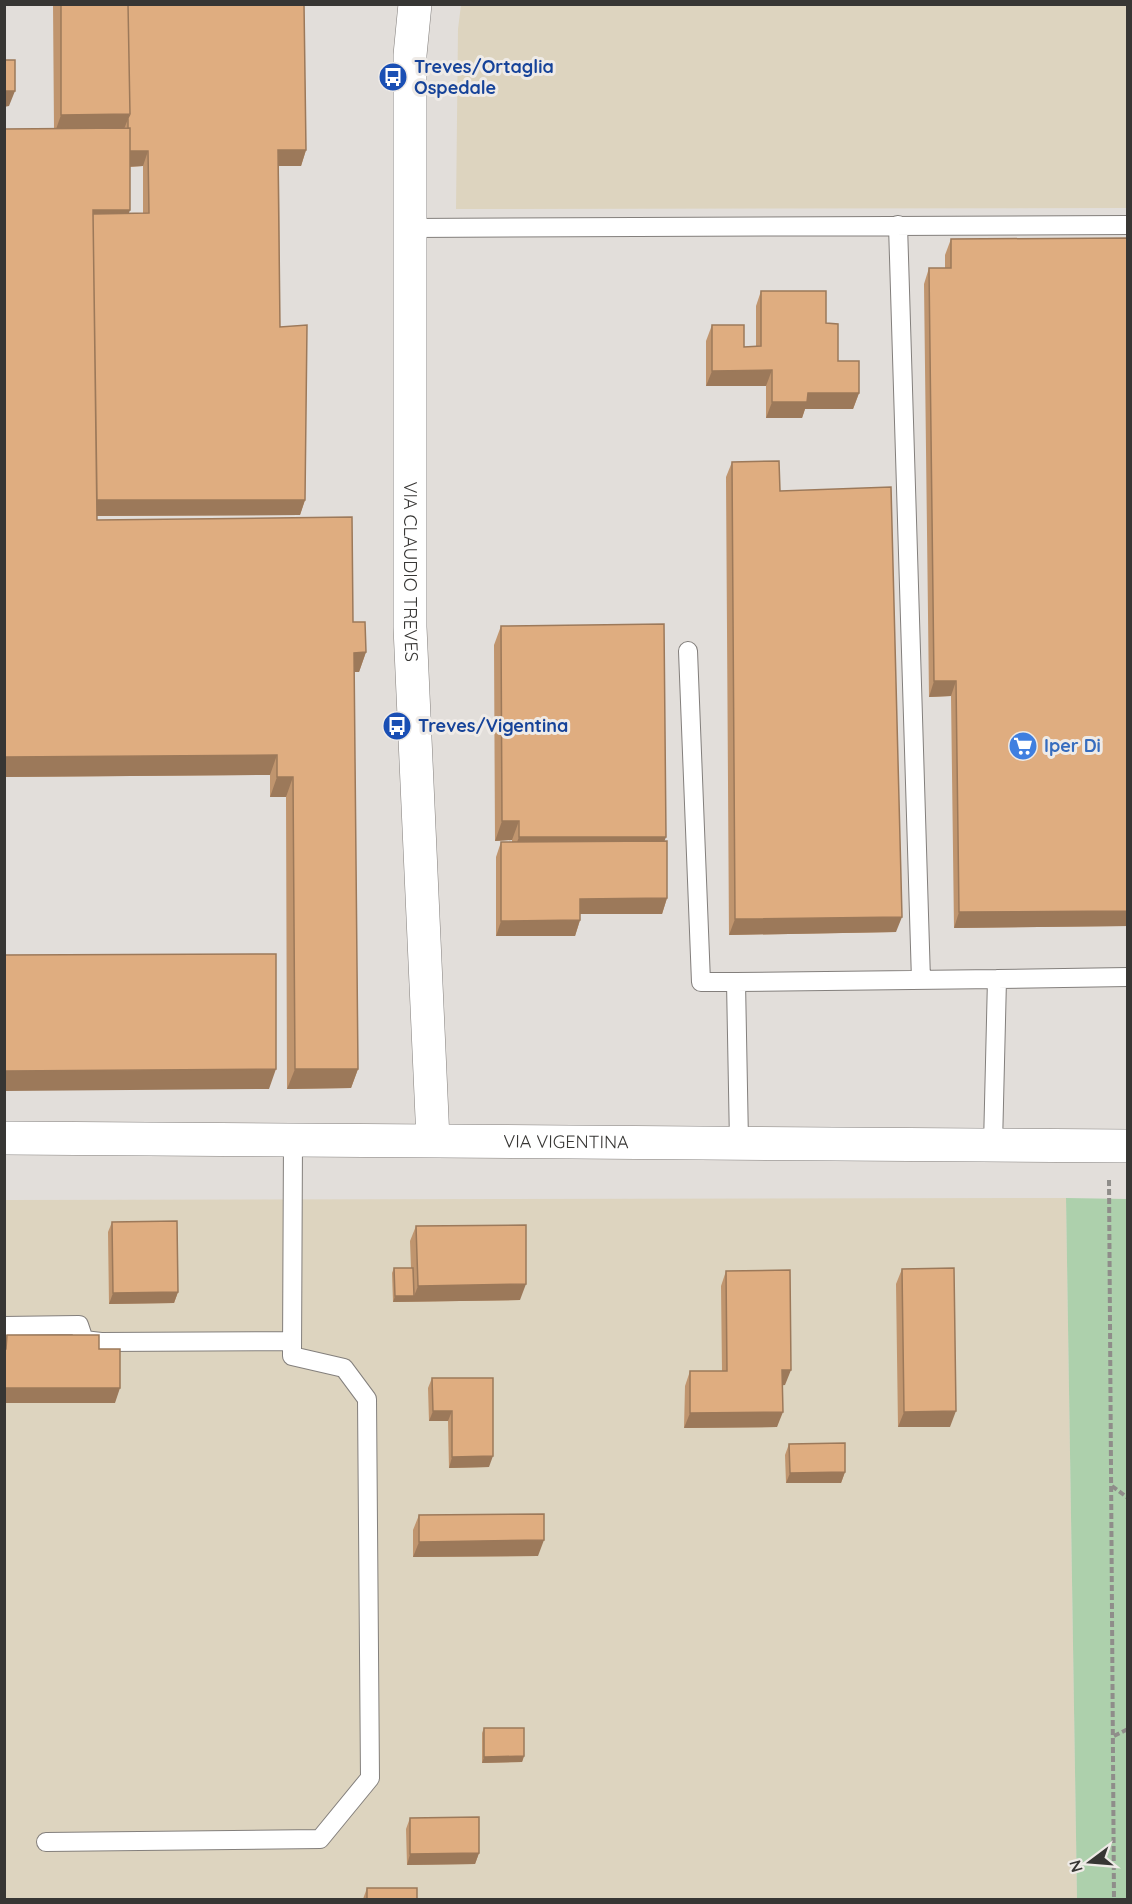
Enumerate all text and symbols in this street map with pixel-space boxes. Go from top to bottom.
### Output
place label: Treves/Ortaglia Ospedale [414,55,554,99]
bus stop icon: Treves/Ortaglia Ospedale [377,61,409,93]
street label: VIA CLAUDIO TREVES [399,482,424,662]
bus stop icon: Treves/Vigentina [381,710,413,742]
place label: Treves/Vigentina [418,714,568,737]
supermarket icon: Iper Di [1007,730,1039,762]
place label: Iper Di [1044,734,1101,757]
street label: VIA VIGENTINA [503,1130,629,1153]
north arrow [1060,1832,1120,1892]
text: N [1064,1858,1087,1875]

